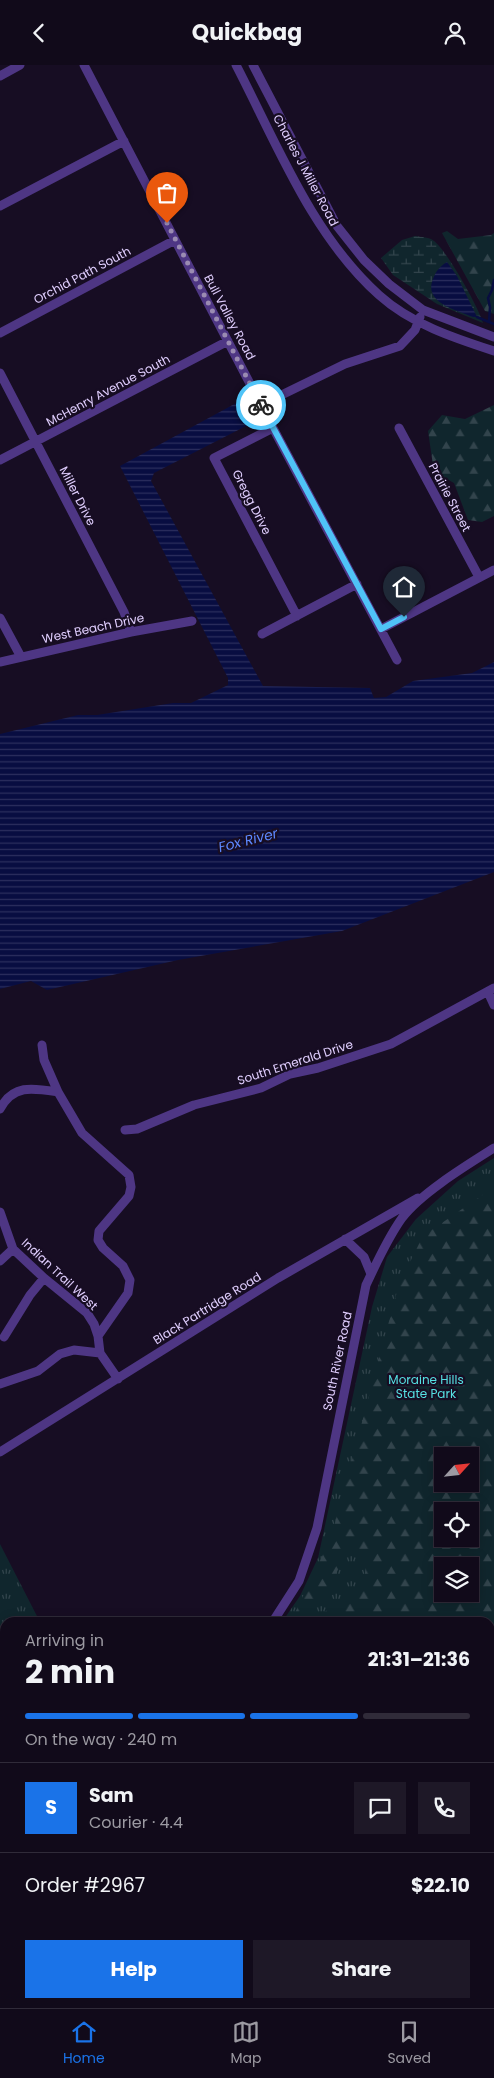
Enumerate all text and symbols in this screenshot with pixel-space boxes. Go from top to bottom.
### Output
text: Quickbag [192,17,302,48]
icon: back [25,19,53,47]
icon: person [441,19,469,47]
street label: Charles J Miller Road [269,111,343,229]
pin [146,172,188,223]
icon: bag [153,179,181,207]
street label: Orchid Path South [30,242,134,308]
street label: Bull Valley Road [200,271,260,363]
street label: McHenry Avenue South [43,350,173,430]
courier [236,380,286,430]
icon: bike [247,391,275,419]
street label: Prairie Street [425,460,475,534]
street label: Miller Drive [56,463,100,529]
street label: Gregg Drive [228,467,276,537]
pin [383,566,425,617]
icon: home [390,573,418,601]
street label: West Beach Drive [40,609,146,647]
water label: Fox River [216,823,281,857]
street label: South Emerald Drive [235,1035,355,1089]
street label: Indian Trail West [18,1234,102,1314]
street label: Black Partridge Road [150,1268,264,1348]
street label: South River Road [318,1310,356,1412]
park label: Moraine Hills State Park [388,1371,464,1402]
north arrow [434,1447,479,1493]
map controls [434,1447,479,1602]
button: locate [434,1502,479,1547]
button: layers [434,1557,479,1602]
text: Arriving in [25,1629,104,1652]
text: 21:31–21:36 [368,1646,470,1673]
text: 2 min [25,1649,115,1694]
text: On the way · 240 m [25,1728,177,1751]
text: Sam [89,1782,134,1809]
button: chat [354,1782,406,1834]
button: phone [418,1782,470,1834]
text: S [45,1794,57,1821]
text: Courier · 4.4 [89,1811,183,1834]
text: Order #2967 [25,1872,145,1899]
text: $22.10 [411,1872,470,1899]
button: Help [25,1940,243,1998]
button: Share [253,1940,470,1998]
tab: Home [63,2018,105,2069]
tab: Map [231,2018,262,2069]
tab: Saved [387,2018,431,2069]

